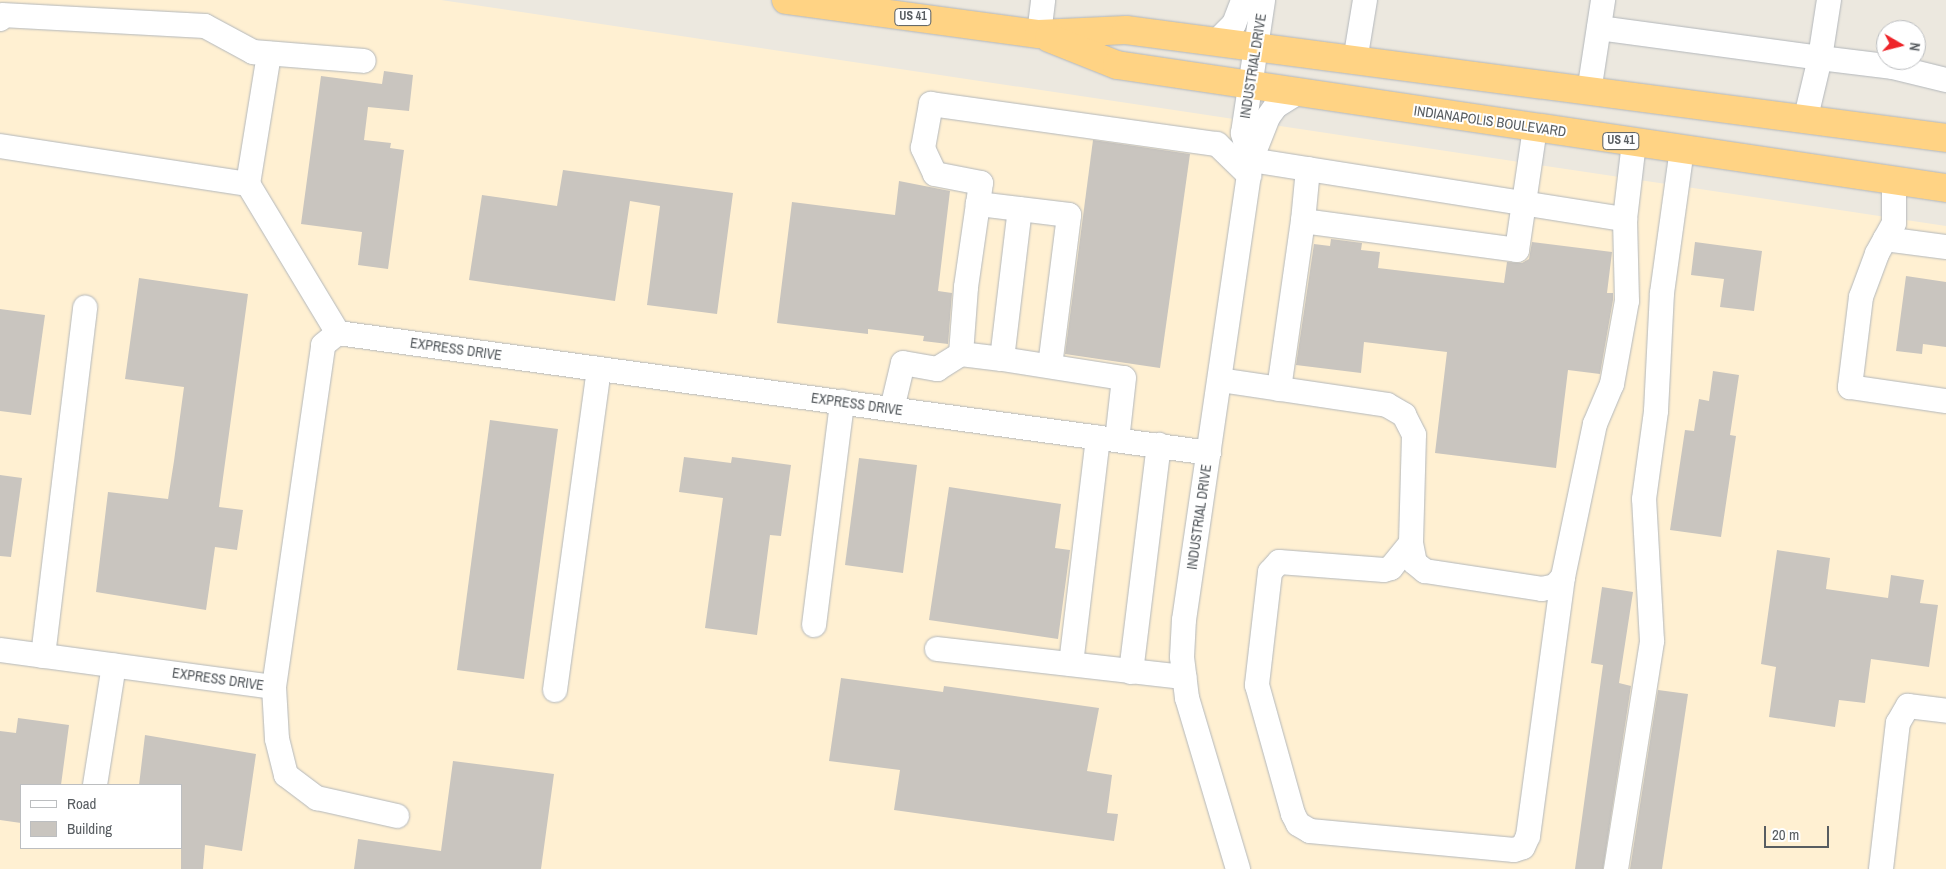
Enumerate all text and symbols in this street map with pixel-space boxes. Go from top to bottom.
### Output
road number: US 41 [894,8,932,26]
street label: INDUSTRIAL DRIVE [1236,12,1270,120]
north arrow [1876,20,1926,70]
text: N [1905,42,1924,52]
street label: INDIANAPOLIS BOULEVARD [1413,102,1567,140]
road number: US 41 [1602,132,1640,150]
street label: EXPRESS DRIVE [409,334,503,364]
street label: EXPRESS DRIVE [810,389,904,419]
street label: INDUSTRIAL DRIVE [1183,463,1215,571]
street label: EXPRESS DRIVE [171,664,265,694]
legend [20,784,182,849]
text: Road [67,793,96,814]
scale bar [1766,816,1831,848]
text: Building [67,818,112,839]
text: 20 m [1772,824,1799,845]

